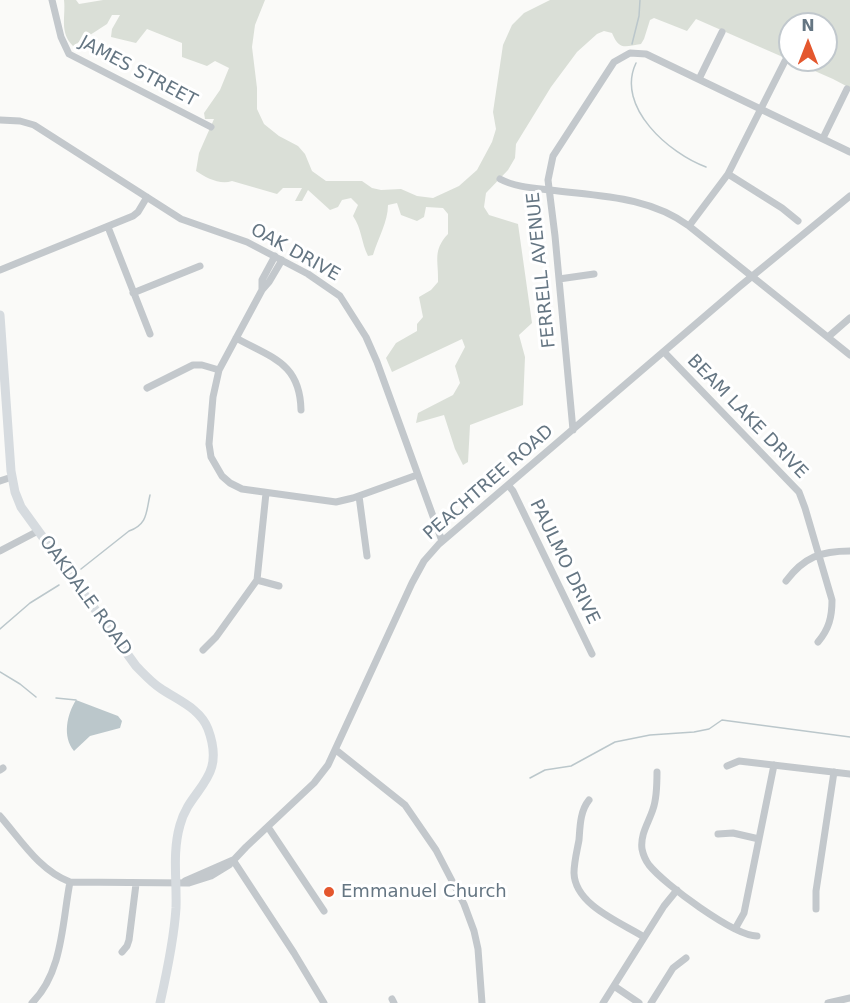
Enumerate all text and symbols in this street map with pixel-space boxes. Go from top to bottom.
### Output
north arrow [778,12,838,72]
text: N [801,16,815,35]
street label: JAMES STREET [76,32,200,112]
street label: FERRELL AVENUE [523,191,561,349]
street label: OAK DRIVE [246,220,344,286]
street label: BEAM LAKE DRIVE [682,350,812,484]
street label: PEACHTREE ROAD [420,421,558,545]
street label: PAULMO DRIVE [524,496,604,628]
street label: OAKDALE ROAD [34,532,136,660]
place label: Emmanuel Church [341,881,507,903]
marker: Emmanuel Church [322,885,336,899]

